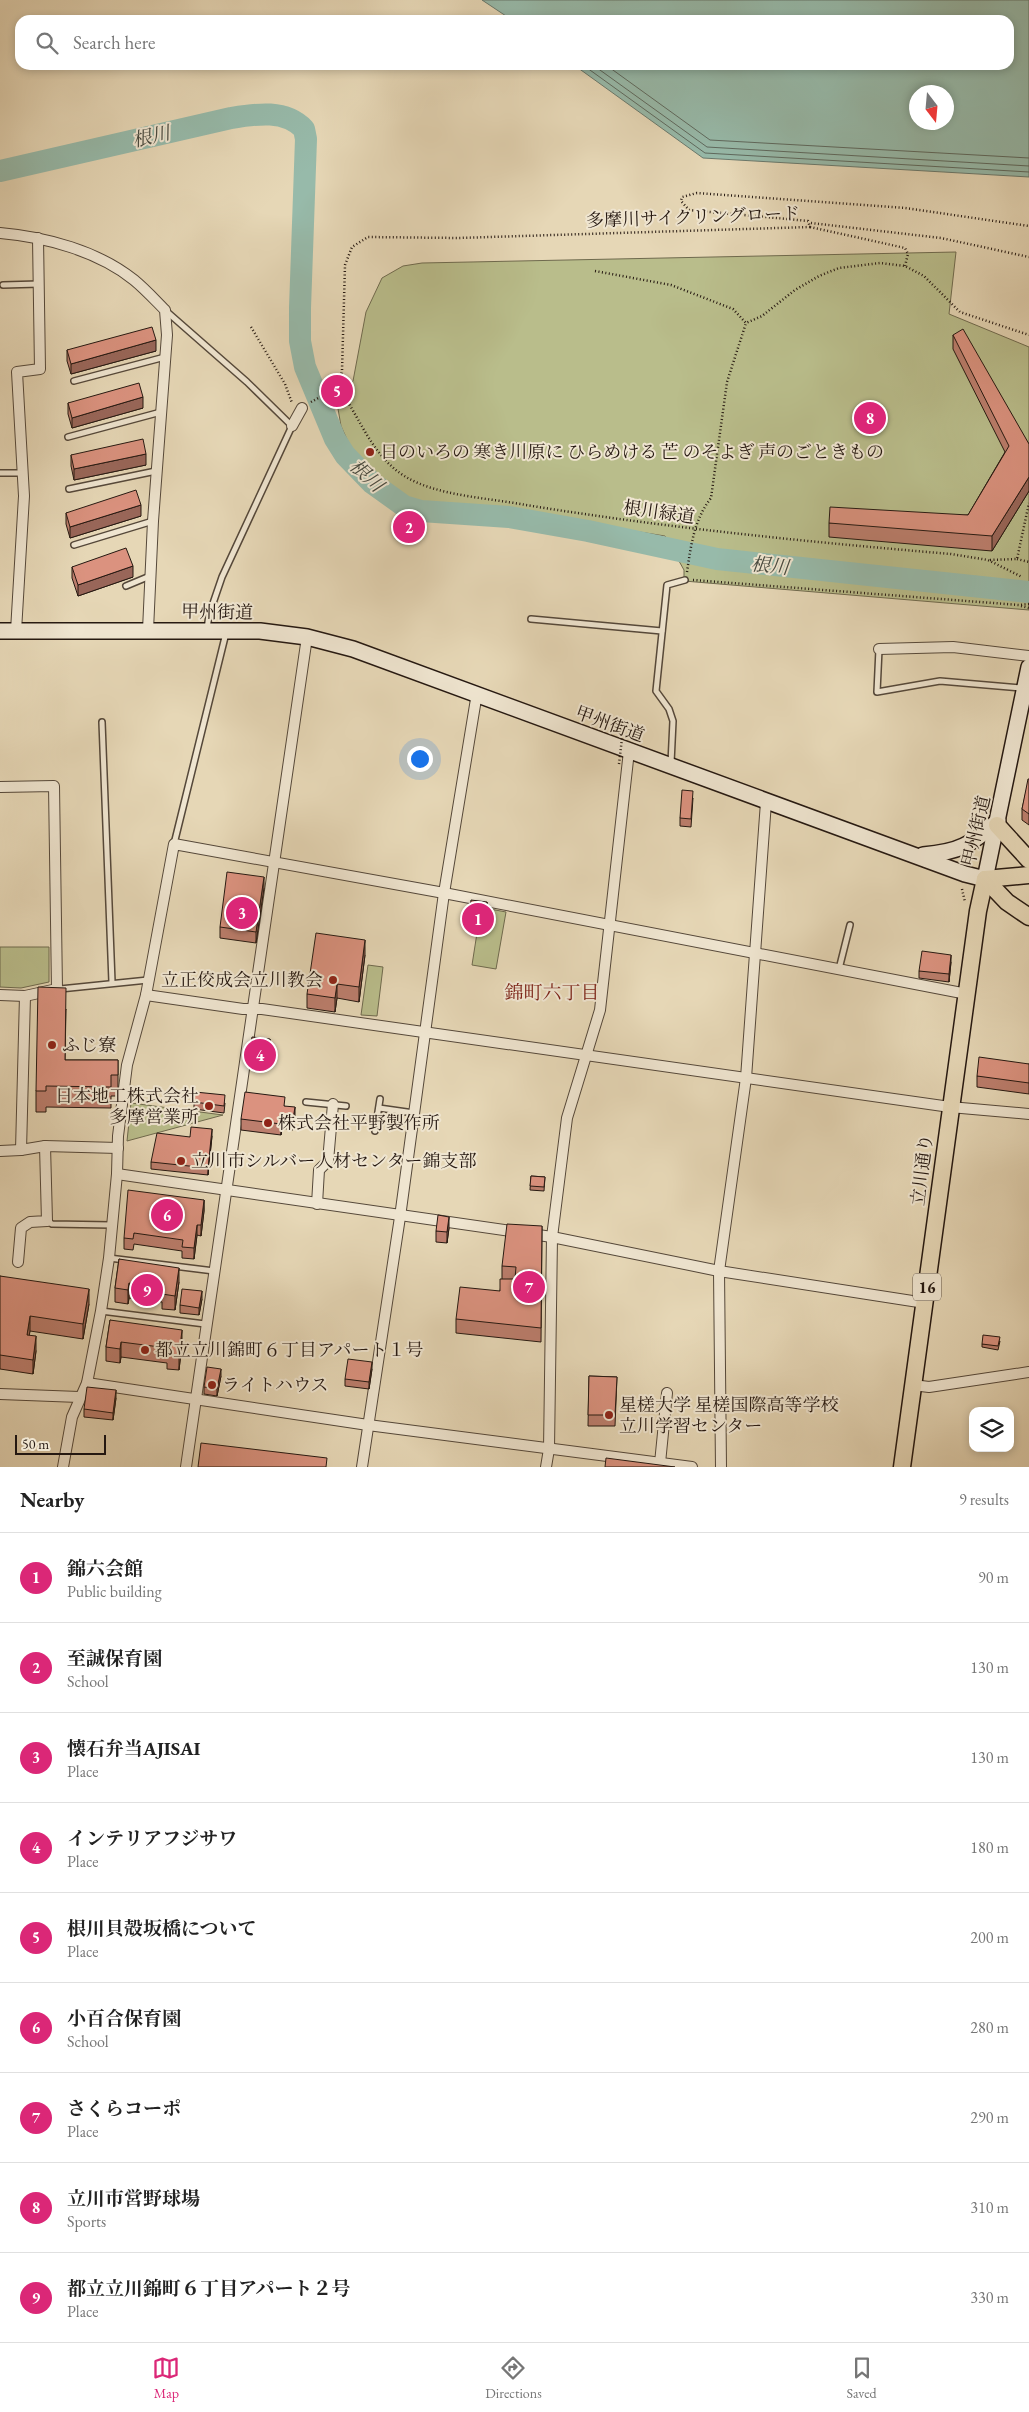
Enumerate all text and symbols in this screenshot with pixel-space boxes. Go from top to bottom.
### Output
search box [15,15,1014,70]
icon: search [33,29,61,57]
text: Search here [73,30,155,55]
north arrow [909,85,954,130]
water label: 根川 [130,120,174,153]
street label: 多摩川サイクリングロード [586,201,800,232]
pin: 5 [321,372,353,410]
pin: 8 [854,399,886,437]
place label: 日のいろの 寒き川原に ひらめける 芒 のそよぎ 声のごときもの [380,440,884,463]
marker: 日のいろの 寒き川原に ひらめける 芒 のそよぎ 声のごときもの [364,446,376,458]
water label: 根川 [344,453,391,499]
street label: 根川緑道 [622,495,696,528]
pin: 2 [393,508,425,546]
water label: 根川 [750,551,792,580]
street label: 甲州街道 [181,599,253,624]
street label: 甲州街道 [572,700,648,747]
your location [407,746,433,772]
street label: 甲州街道 [956,793,995,869]
pin: 3 [226,894,258,932]
pin: 1 [462,900,494,938]
place label: 立正佼成会立川教会 [161,968,323,991]
marker: 立正佼成会立川教会 [327,974,339,986]
district label: 錦町六丁目 [504,980,600,1005]
place label: ふじ寮 [62,1033,116,1056]
pin: 4 [244,1036,276,1074]
marker: ふじ寮 [46,1039,58,1051]
place label: 日本地工株式会社 多摩営業所 [55,1084,199,1128]
marker: 日本地工株式会社 多摩営業所 [203,1100,215,1112]
place label: 株式会社平野製作所 [278,1111,440,1134]
marker: 株式会社平野製作所 [262,1117,274,1129]
street label: 立川通り [906,1133,937,1207]
place label: 立川市シルバー人材センター錦支部 [191,1149,477,1172]
marker: 立川市シルバー人材センター錦支部 [175,1155,187,1167]
pin: 6 [151,1196,183,1234]
pin: 7 [513,1268,545,1306]
pin: 9 [131,1271,163,1309]
road number: 16 [913,1274,941,1300]
place label: 都立立川錦町６丁目アパート１号 [155,1338,424,1361]
marker: 都立立川錦町６丁目アパート１号 [139,1344,151,1356]
place label: ライトハウス [222,1373,329,1396]
marker: ライトハウス [206,1379,218,1391]
place label: 星槎大学 星槎国際高等学校 立川学習センター [619,1393,839,1437]
map controls [969,1407,1014,1452]
button: layers [969,1407,1014,1452]
marker: 星槎大学 星槎国際高等学校 立川学習センター [603,1409,615,1421]
scale bar [15,1432,106,1455]
text: 50 m [22,1435,49,1453]
text: Nearby [20,1486,84,1513]
text: 9 results [959,1489,1009,1510]
text: 錦六会館 [67,1556,143,1581]
text: 1 [32,1567,40,1588]
text: 90 m [978,1567,1009,1588]
text: Public building [67,1581,162,1602]
text: 至誠保育園 [67,1646,162,1671]
text: 2 [32,1657,40,1678]
text: 130 m [970,1657,1009,1678]
text: School [67,1671,109,1692]
text: 懐石弁当AJISAI [67,1736,200,1761]
text: 3 [32,1747,40,1768]
text: 130 m [970,1747,1009,1768]
text: Place [67,1761,99,1782]
text: インテリアフジサワ [67,1826,237,1851]
text: 4 [32,1837,40,1858]
text: 180 m [970,1837,1009,1858]
text: Place [67,1851,99,1872]
text: 根川貝殻坂橋について [67,1916,257,1941]
text: 5 [32,1927,40,1948]
text: 200 m [970,1927,1009,1948]
text: Place [67,1941,99,1962]
text: 小百合保育園 [67,2006,181,2031]
text: 6 [32,2017,40,2038]
text: 280 m [970,2017,1009,2038]
text: School [67,2031,109,2052]
text: さくらコーポ [67,2096,181,2121]
text: 7 [32,2107,40,2128]
text: 290 m [970,2107,1009,2128]
text: Place [67,2121,99,2142]
text: 立川市営野球場 [67,2186,200,2211]
text: 8 [32,2197,40,2218]
text: 310 m [970,2197,1009,2218]
text: Sports [67,2211,106,2232]
text: 都立立川錦町６丁目アパート２号 [67,2276,350,2301]
text: 9 [32,2287,40,2308]
text: 330 m [970,2287,1009,2308]
text: Place [67,2301,99,2322]
tab: Map [152,2354,180,2402]
tab: Directions [485,2354,542,2402]
tab: Saved [847,2354,877,2402]

